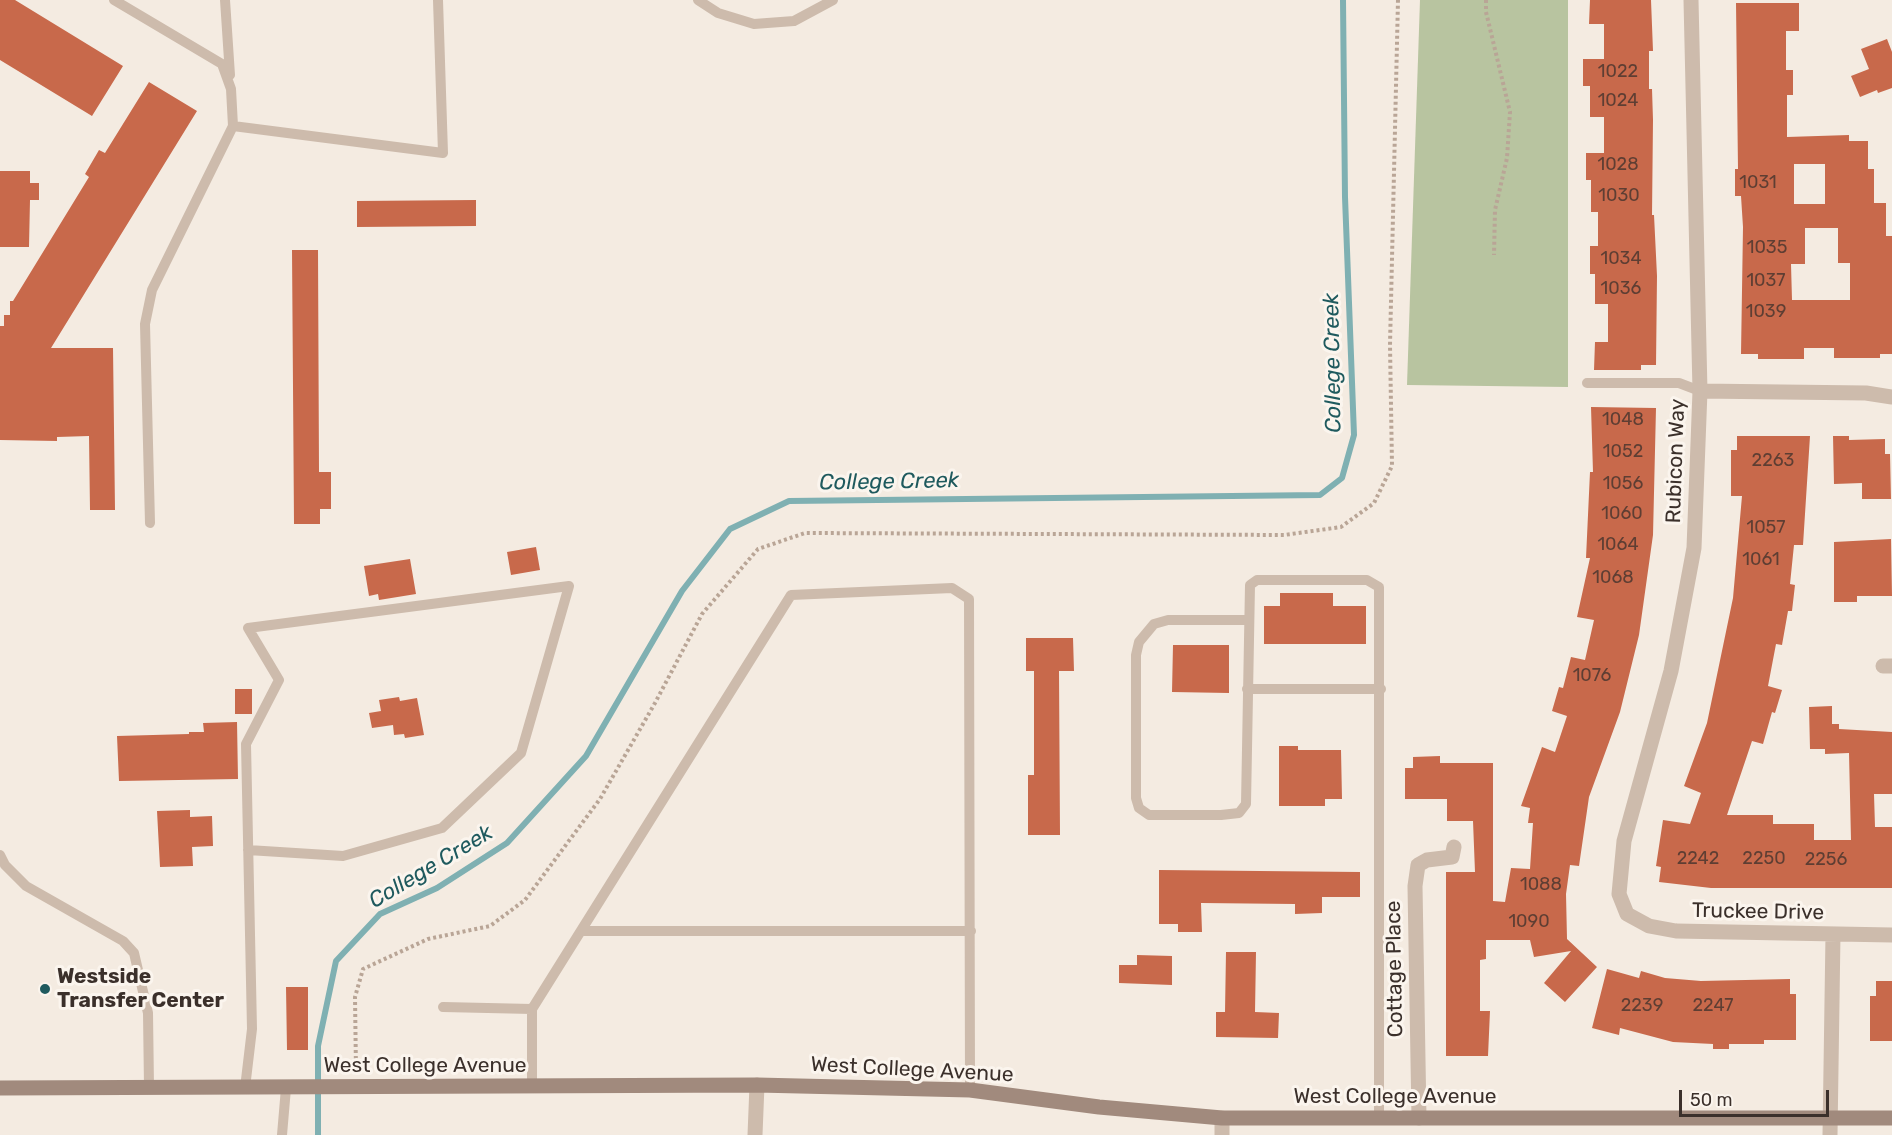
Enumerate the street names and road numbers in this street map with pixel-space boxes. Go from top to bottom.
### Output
street label: Rubicon Way [1661,398,1691,524]
street label: Truckee Drive [1692,898,1824,926]
street label: Cottage Place [1381,900,1409,1038]
street label: West College Avenue [810,1052,1014,1088]
street label: West College Avenue [323,1053,527,1079]
street label: West College Avenue [1293,1084,1497,1110]

